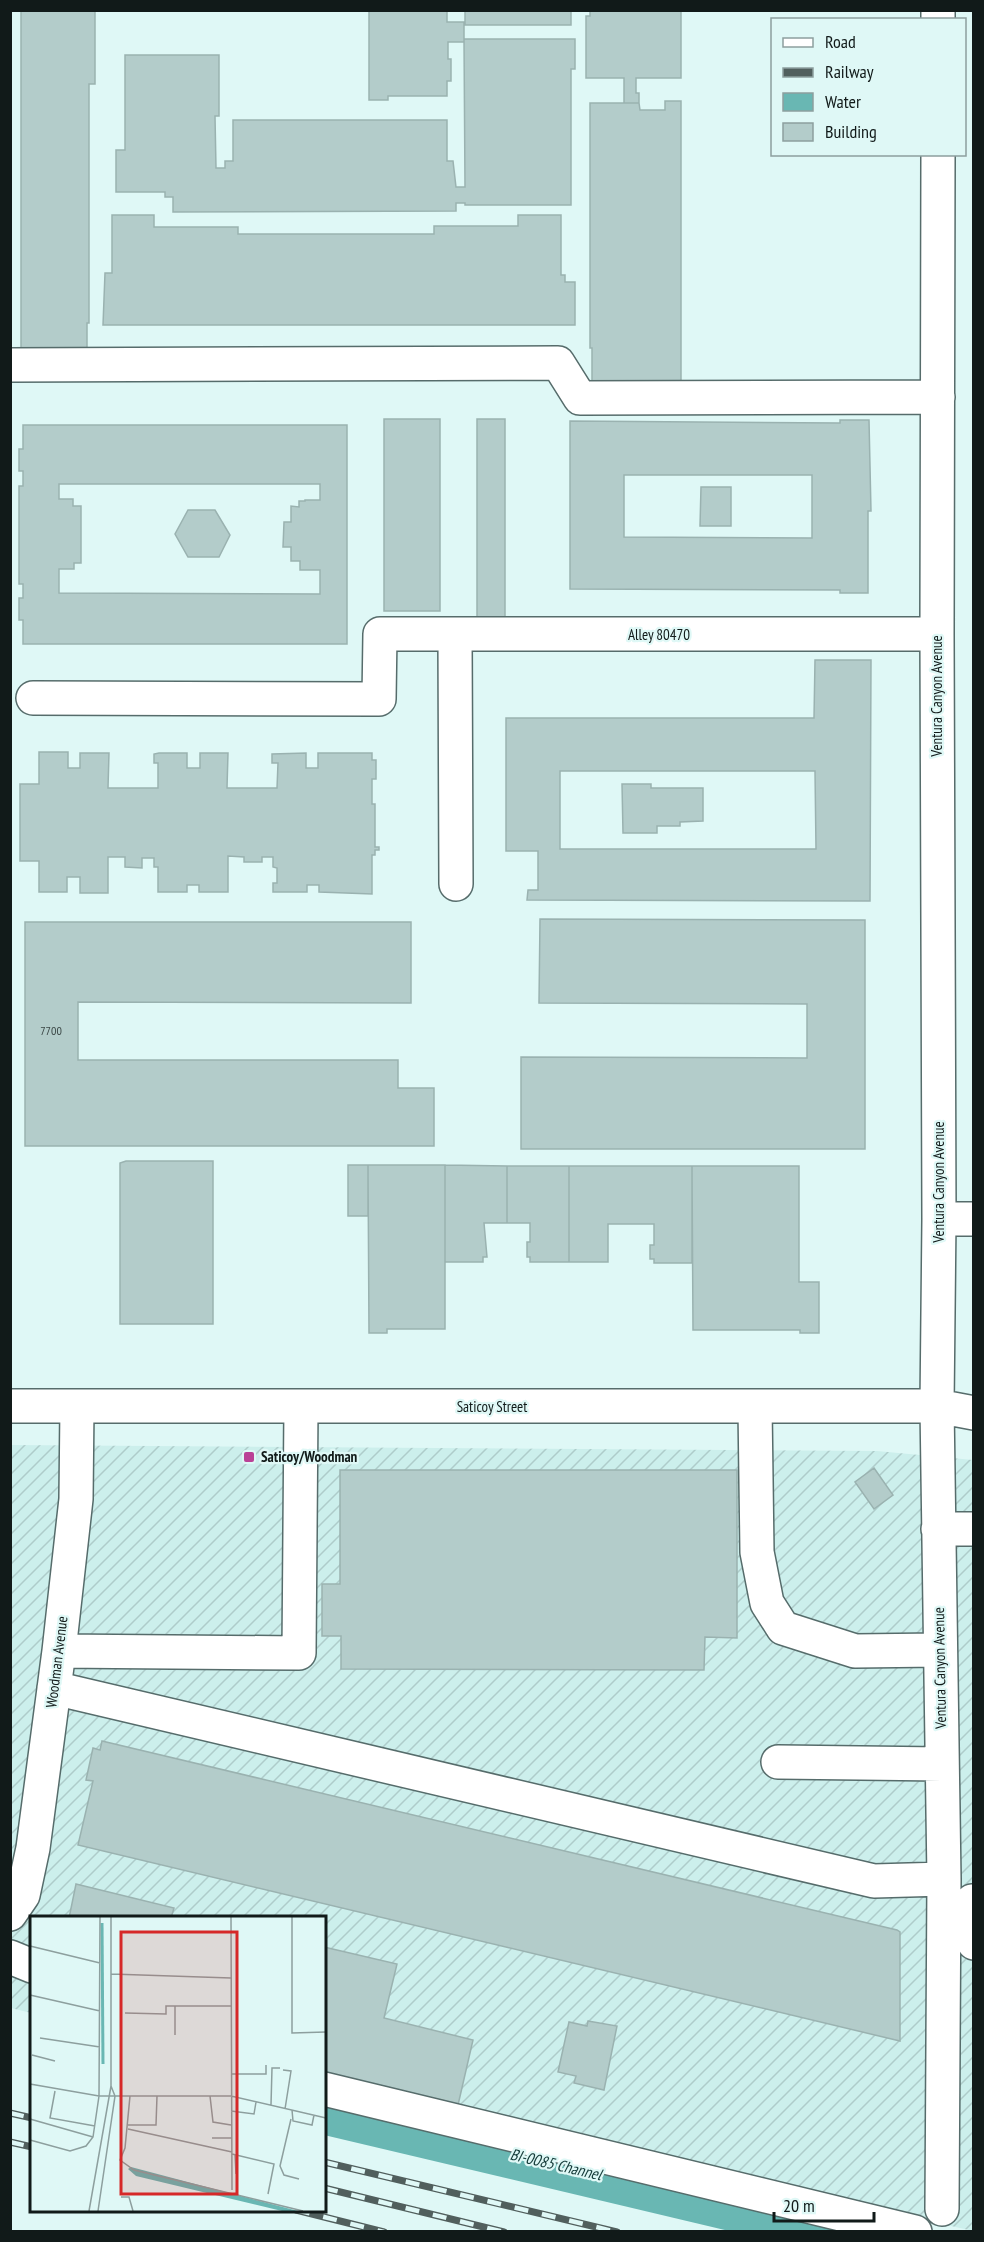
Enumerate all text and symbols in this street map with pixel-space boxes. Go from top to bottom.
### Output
legend [771,18,966,156]
text: Road [825,30,856,53]
text: Railway [825,60,874,83]
text: Water [825,90,861,113]
text: Building [825,120,877,143]
street label: Alley 80470 [628,625,690,644]
street label: Ventura Canyon Avenue [927,635,946,758]
house number: 7700 [40,1023,62,1038]
street label: Ventura Canyon Avenue [929,1121,948,1244]
street label: Saticoy Street [457,1397,527,1416]
place label: Saticoy/Woodman [261,1447,358,1466]
marker: Saticoy/Woodman [242,1450,256,1464]
street label: Ventura Canyon Avenue [929,1607,950,1730]
street label: Woodman Avenue [41,1615,72,1709]
inset map [30,1916,326,2212]
water label: BI-0085 Channel [508,2144,605,2185]
scale bar [774,2185,874,2223]
text: 20 m [783,2194,815,2217]

